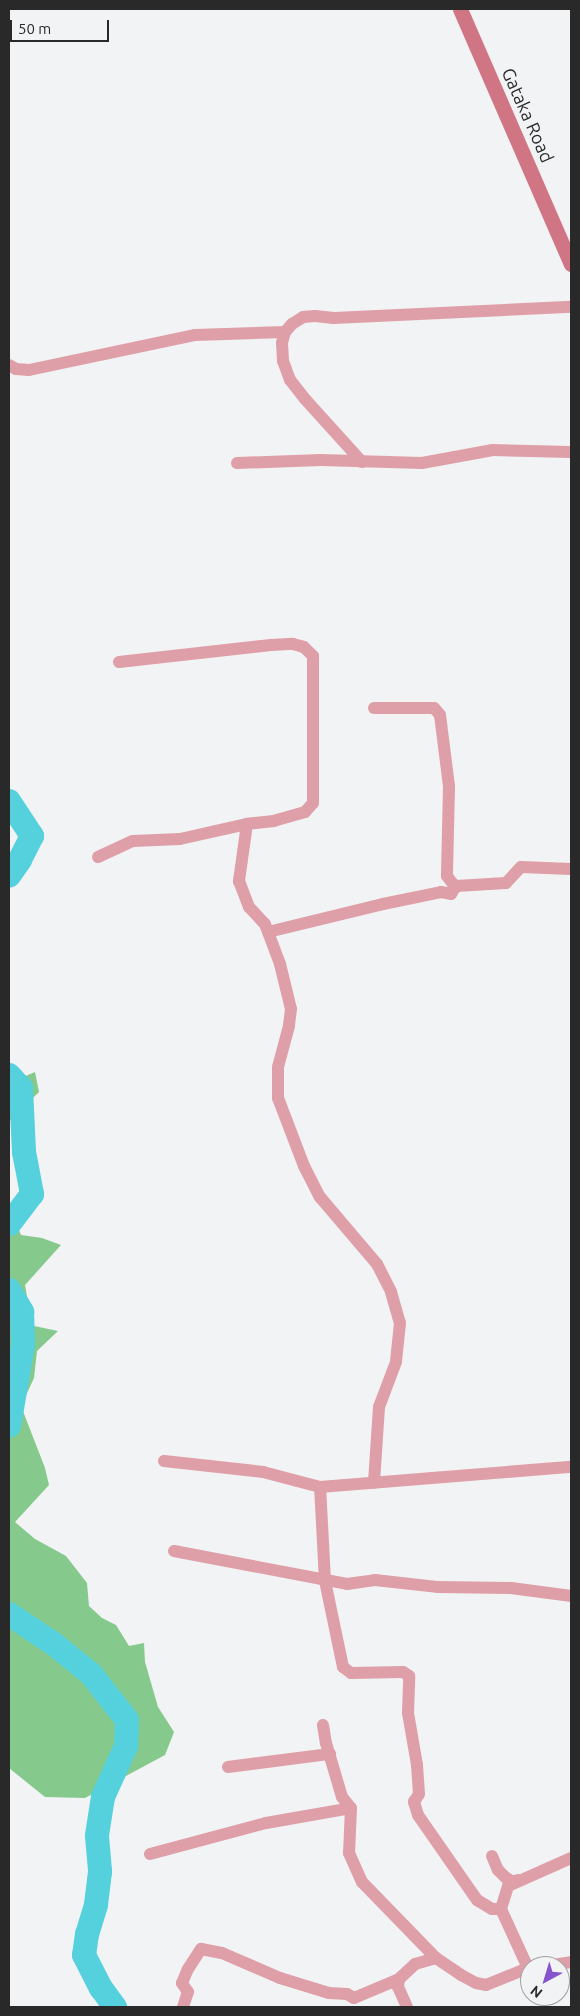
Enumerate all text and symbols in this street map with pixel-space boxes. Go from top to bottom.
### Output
scale bar [12,10,111,42]
text: 50 m [18,20,51,37]
street label: Gataka Road [498,64,558,166]
north arrow [520,1956,570,2006]
text: N [527,1982,545,2001]

